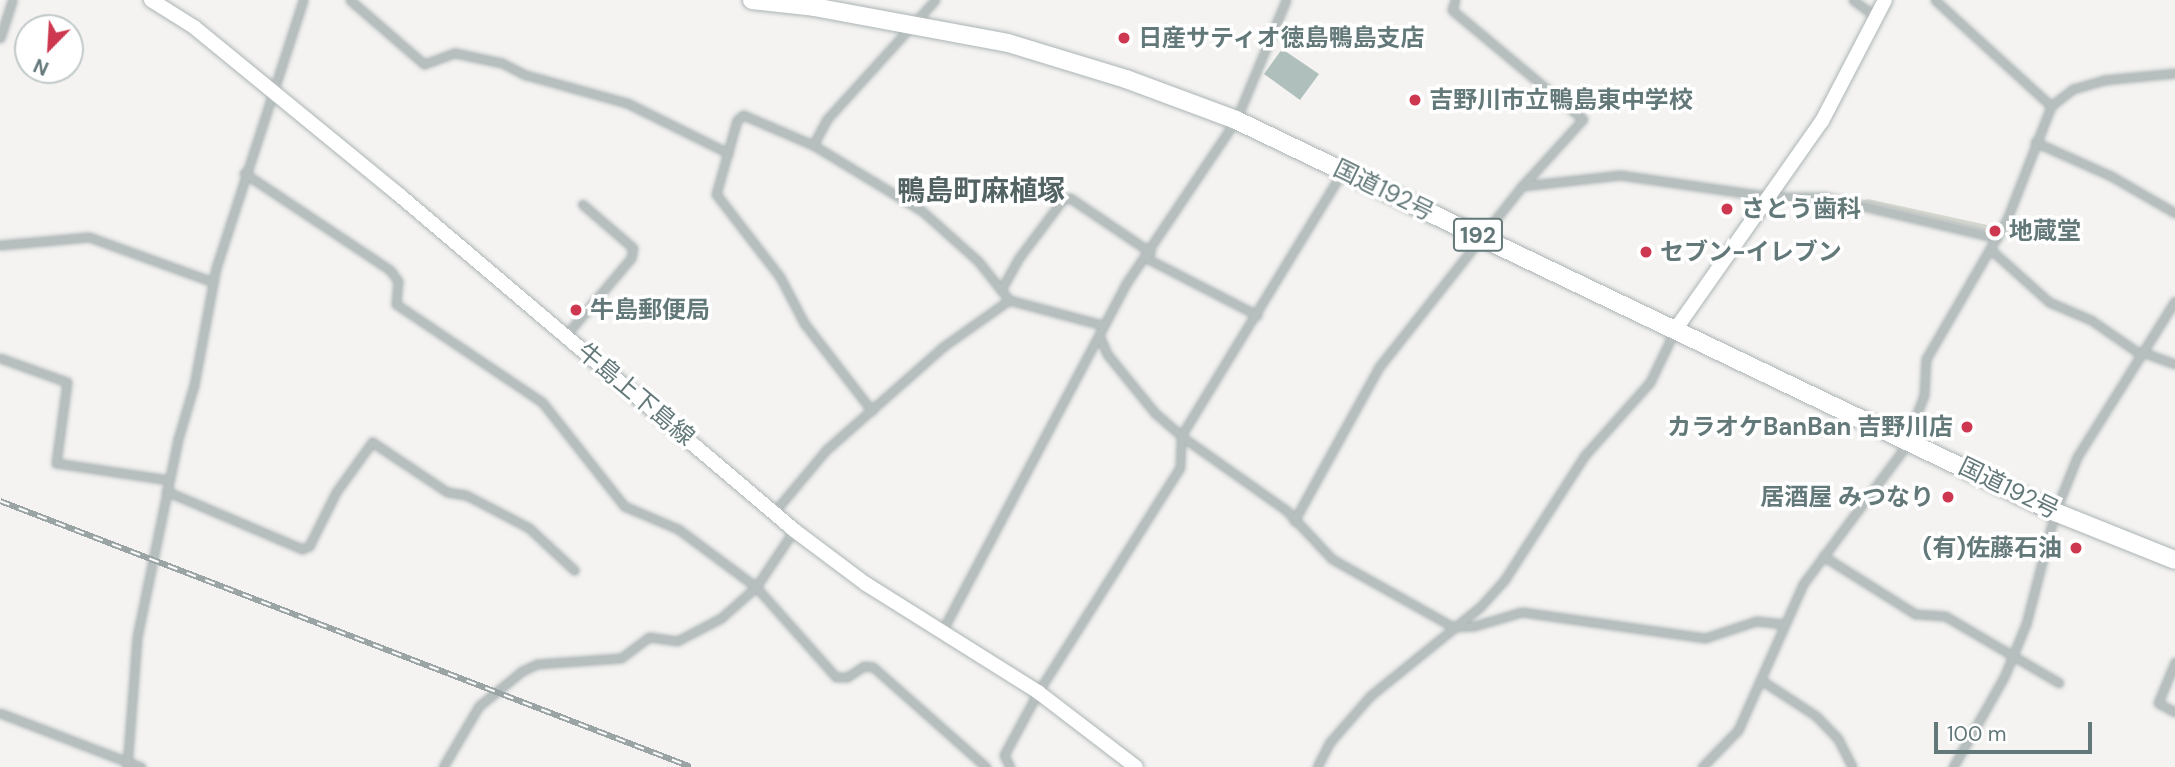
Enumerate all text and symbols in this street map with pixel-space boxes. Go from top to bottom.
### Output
north arrow [14,14,84,84]
place label: 日産サティオ徳島鴨島支店 [1138,24,1426,52]
marker: 日産サティオ徳島鴨島支店 [1116,30,1132,46]
text: N [30,53,52,81]
place label: 吉野川市立鴨島東中学校 [1429,86,1693,114]
marker: 吉野川市立鴨島東中学校 [1407,92,1423,108]
street label: 国道192号 [1329,153,1439,227]
district label: 鴨島町麻植塚 [897,174,1065,208]
place label: さとう歯科 [1741,195,1861,223]
marker: さとう歯科 [1719,201,1735,217]
road number: 192 [1452,216,1504,254]
place label: 地蔵堂 [2009,217,2081,245]
marker: 地蔵堂 [1987,223,2003,239]
place label: セブン-イレブン [1660,238,1842,266]
marker: セブン-イレブン [1638,244,1654,260]
place label: 牛島郵便局 [590,296,710,324]
marker: 牛島郵便局 [568,302,584,318]
street label: 牛島上下島線 [572,337,700,451]
place label: カラオケBanBan 吉野川店 [1667,413,1953,441]
marker: カラオケBanBan 吉野川店 [1959,419,1975,435]
street label: 国道192号 [1954,451,2064,525]
place label: 居酒屋 みつなり [1760,483,1934,511]
marker: 居酒屋 みつなり [1940,489,1956,505]
place label: (有)佐藤石油 [1923,534,2062,562]
marker: (有)佐藤石油 [2068,540,2084,556]
scale bar [1937,708,2094,752]
text: 100 m [1947,720,2007,748]

